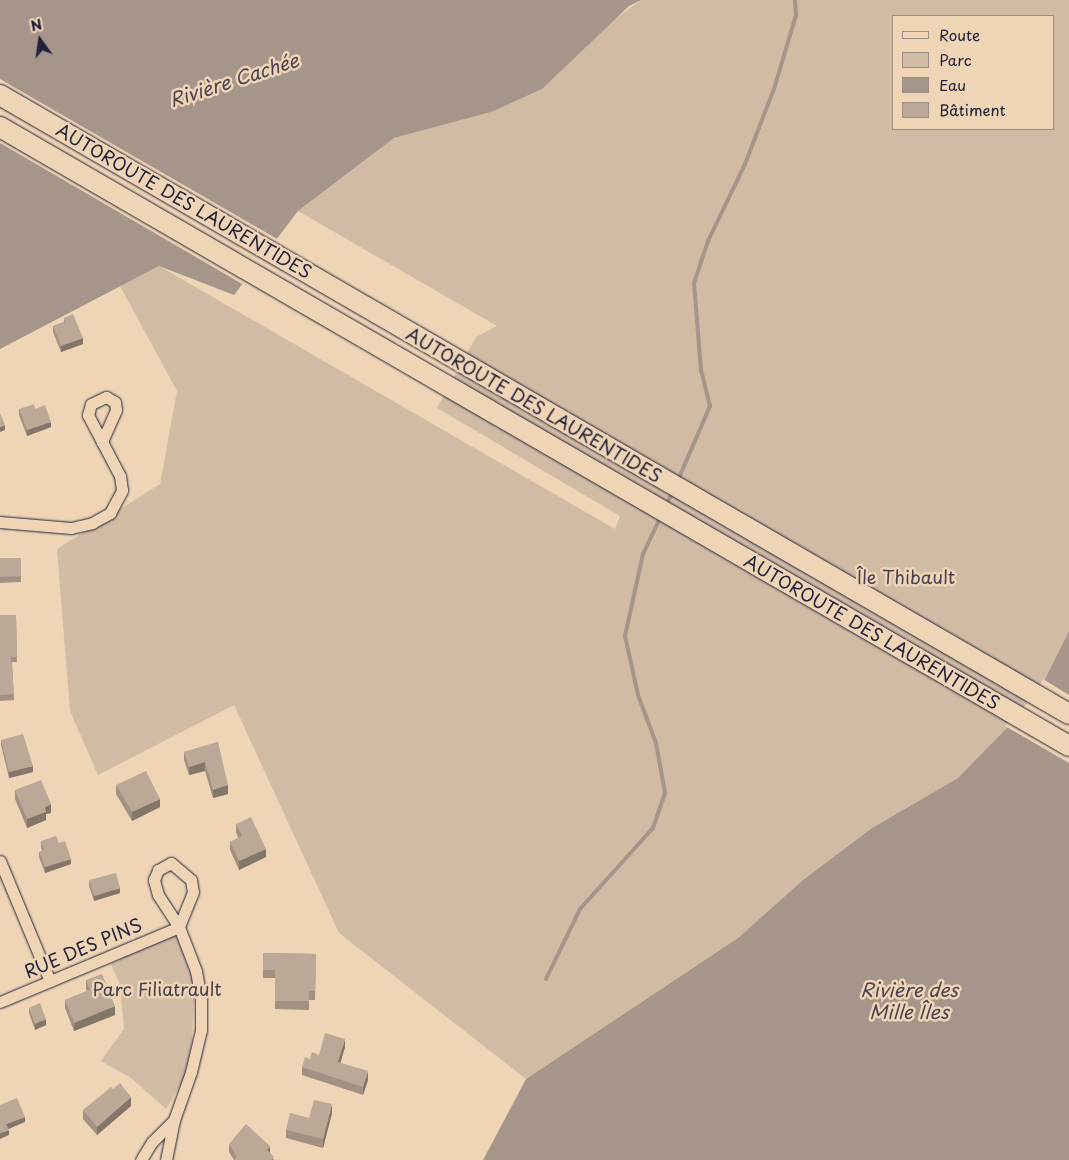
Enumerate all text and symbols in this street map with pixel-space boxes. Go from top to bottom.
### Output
text: N [28,13,44,36]
north arrow [15,15,65,65]
legend [892,15,1054,130]
text: Route [939,23,980,46]
water label: Rivière Cachée [166,48,302,112]
text: Parc [939,48,972,71]
text: Eau [939,73,966,96]
text: Bâtiment [939,98,1006,121]
street label: AUTOROUTE DES LAURENTIDES [52,118,316,284]
street label: AUTOROUTE DES LAURENTIDES [402,322,666,488]
street label: AUTOROUTE DES LAURENTIDES [740,549,1004,715]
park label: Île Thibault [857,566,955,588]
street label: RUE DES PINS [20,913,146,983]
park label: Parc Filiatrault [92,978,222,1000]
water label: Rivière des Mille Îles [860,979,958,1023]

